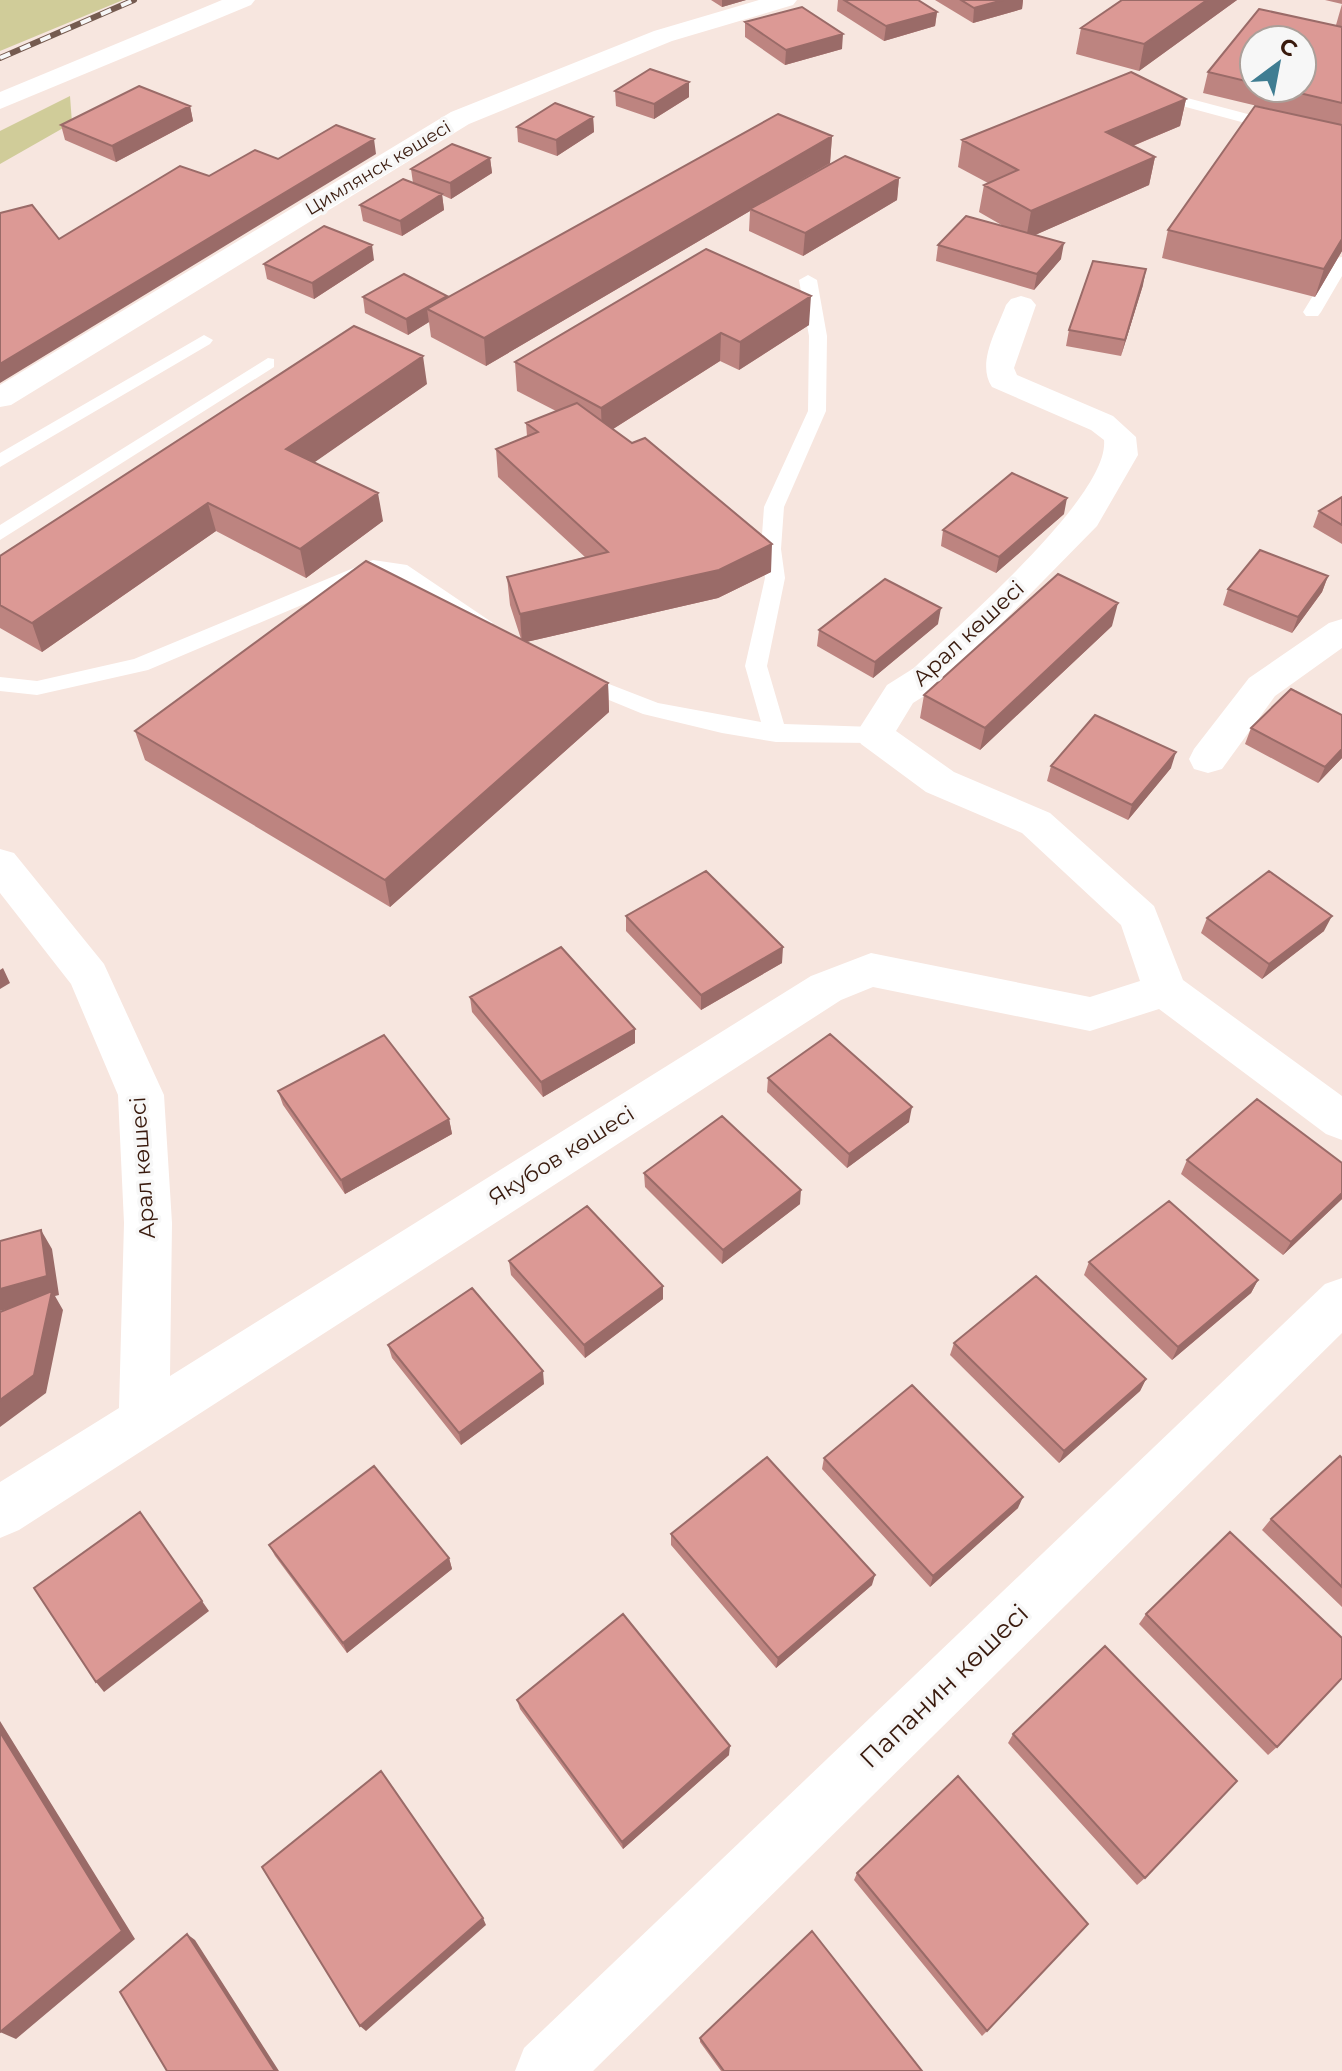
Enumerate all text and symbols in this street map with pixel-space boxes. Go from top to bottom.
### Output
north arrow [1238,24,1318,104]
text: С [1274,32,1302,63]
street label: Цимлянск көшесі [301,116,455,220]
street label: Арал көшесі [907,575,1030,692]
street label: Арал көшесі [124,1096,161,1240]
street label: Якубов көшесі [483,1100,639,1211]
street label: Папанин көшесі [853,1597,1035,1775]

